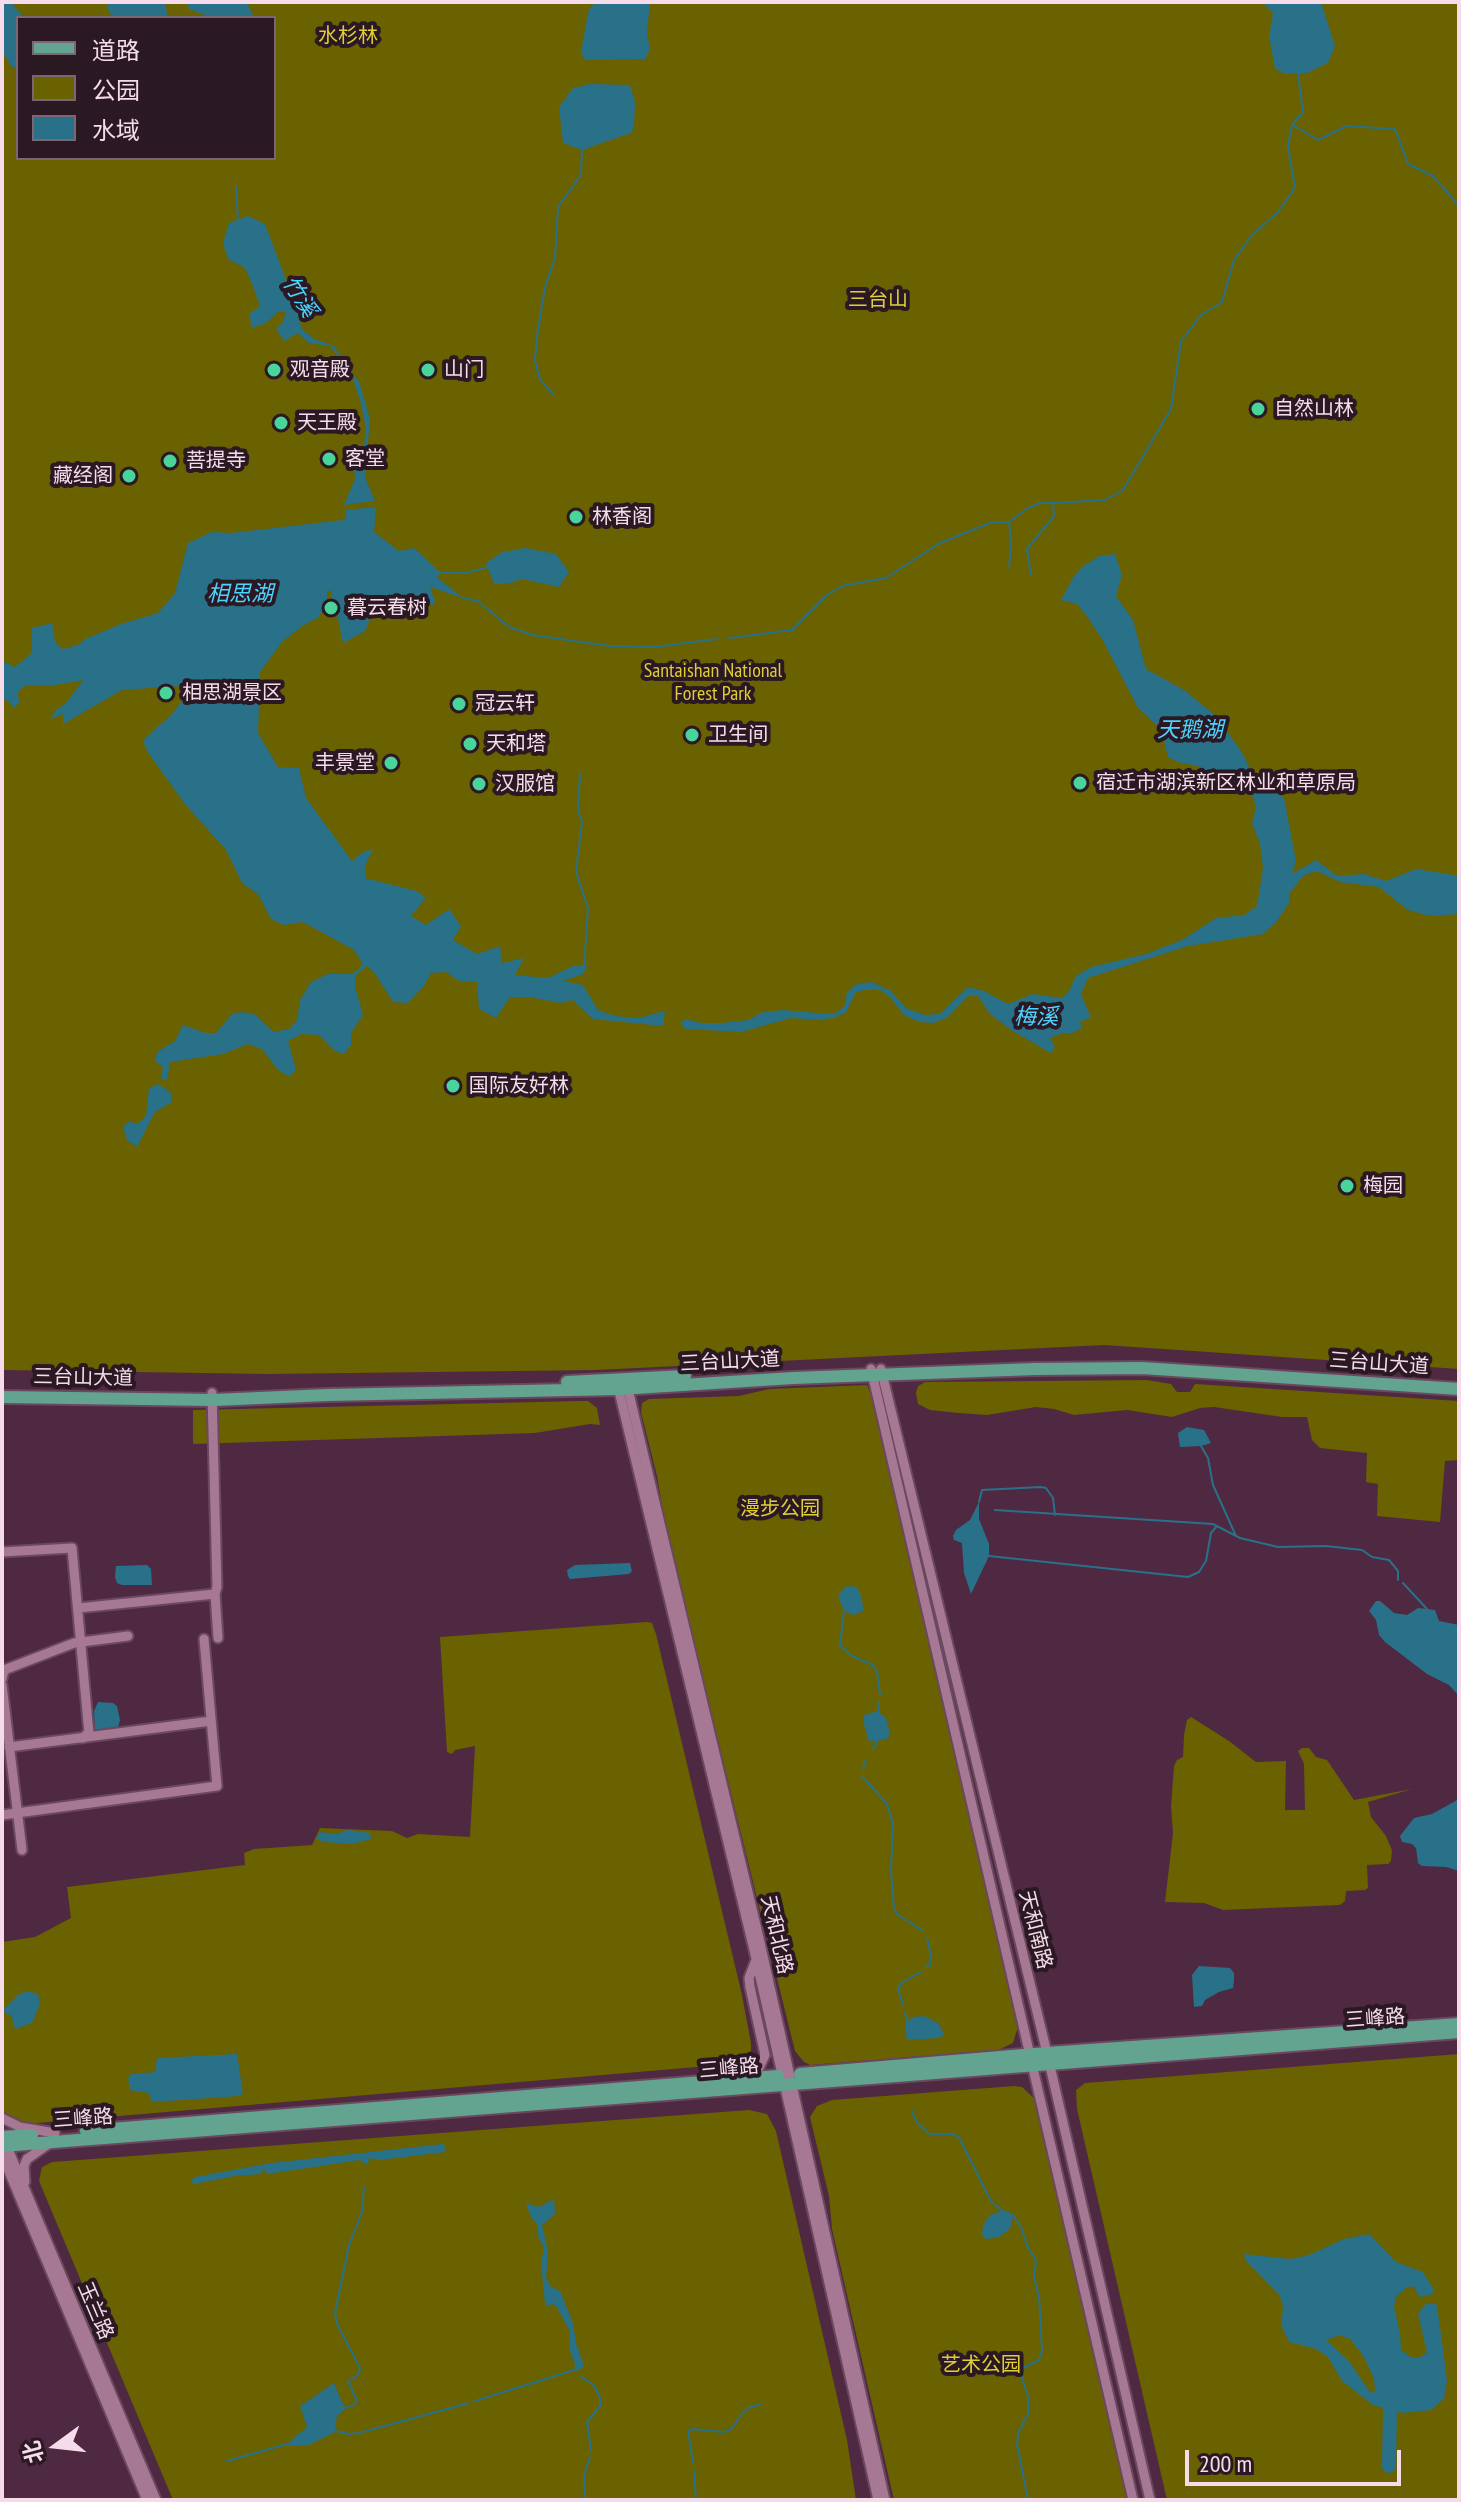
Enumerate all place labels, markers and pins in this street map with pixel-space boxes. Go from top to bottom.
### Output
place label: 观音殿 [290,358,350,382]
place label: 山门 [444,358,484,382]
marker: 观音殿 [265,361,283,379]
marker: 山门 [419,361,437,379]
place label: 自然山林 [1274,397,1354,421]
marker: 自然山林 [1249,400,1267,418]
place label: 天王殿 [297,411,357,435]
marker: 天王殿 [272,414,290,432]
place label: 客堂 [345,447,385,471]
place label: 菩提寺 [186,449,246,473]
marker: 客堂 [320,450,338,468]
marker: 菩提寺 [161,452,179,470]
place label: 藏经阁 [53,464,113,488]
marker: 藏经阁 [120,467,138,485]
place label: 林香阁 [592,505,652,529]
marker: 林香阁 [567,508,585,526]
place label: 暮云春树 [347,596,427,620]
marker: 暮云春树 [322,599,340,617]
place label: 相思湖景区 [182,681,282,705]
marker: 相思湖景区 [157,684,175,702]
place label: 冠云轩 [475,692,535,716]
marker: 冠云轩 [450,695,468,713]
place label: 卫生间 [708,723,768,747]
marker: 卫生间 [683,726,701,744]
place label: 天和塔 [486,732,546,756]
marker: 天和塔 [461,735,479,753]
place label: 丰景堂 [315,751,375,775]
marker: 丰景堂 [382,754,400,772]
place label: 宿迁市湖滨新区林业和草原局 [1096,771,1356,795]
place label: 汉服馆 [495,772,555,796]
marker: 宿迁市湖滨新区林业和草原局 [1071,774,1089,792]
marker: 汉服馆 [470,775,488,793]
place label: 国际友好林 [469,1074,569,1098]
marker: 国际友好林 [444,1077,462,1095]
place label: 梅园 [1363,1174,1403,1198]
marker: 梅园 [1338,1177,1356,1195]

